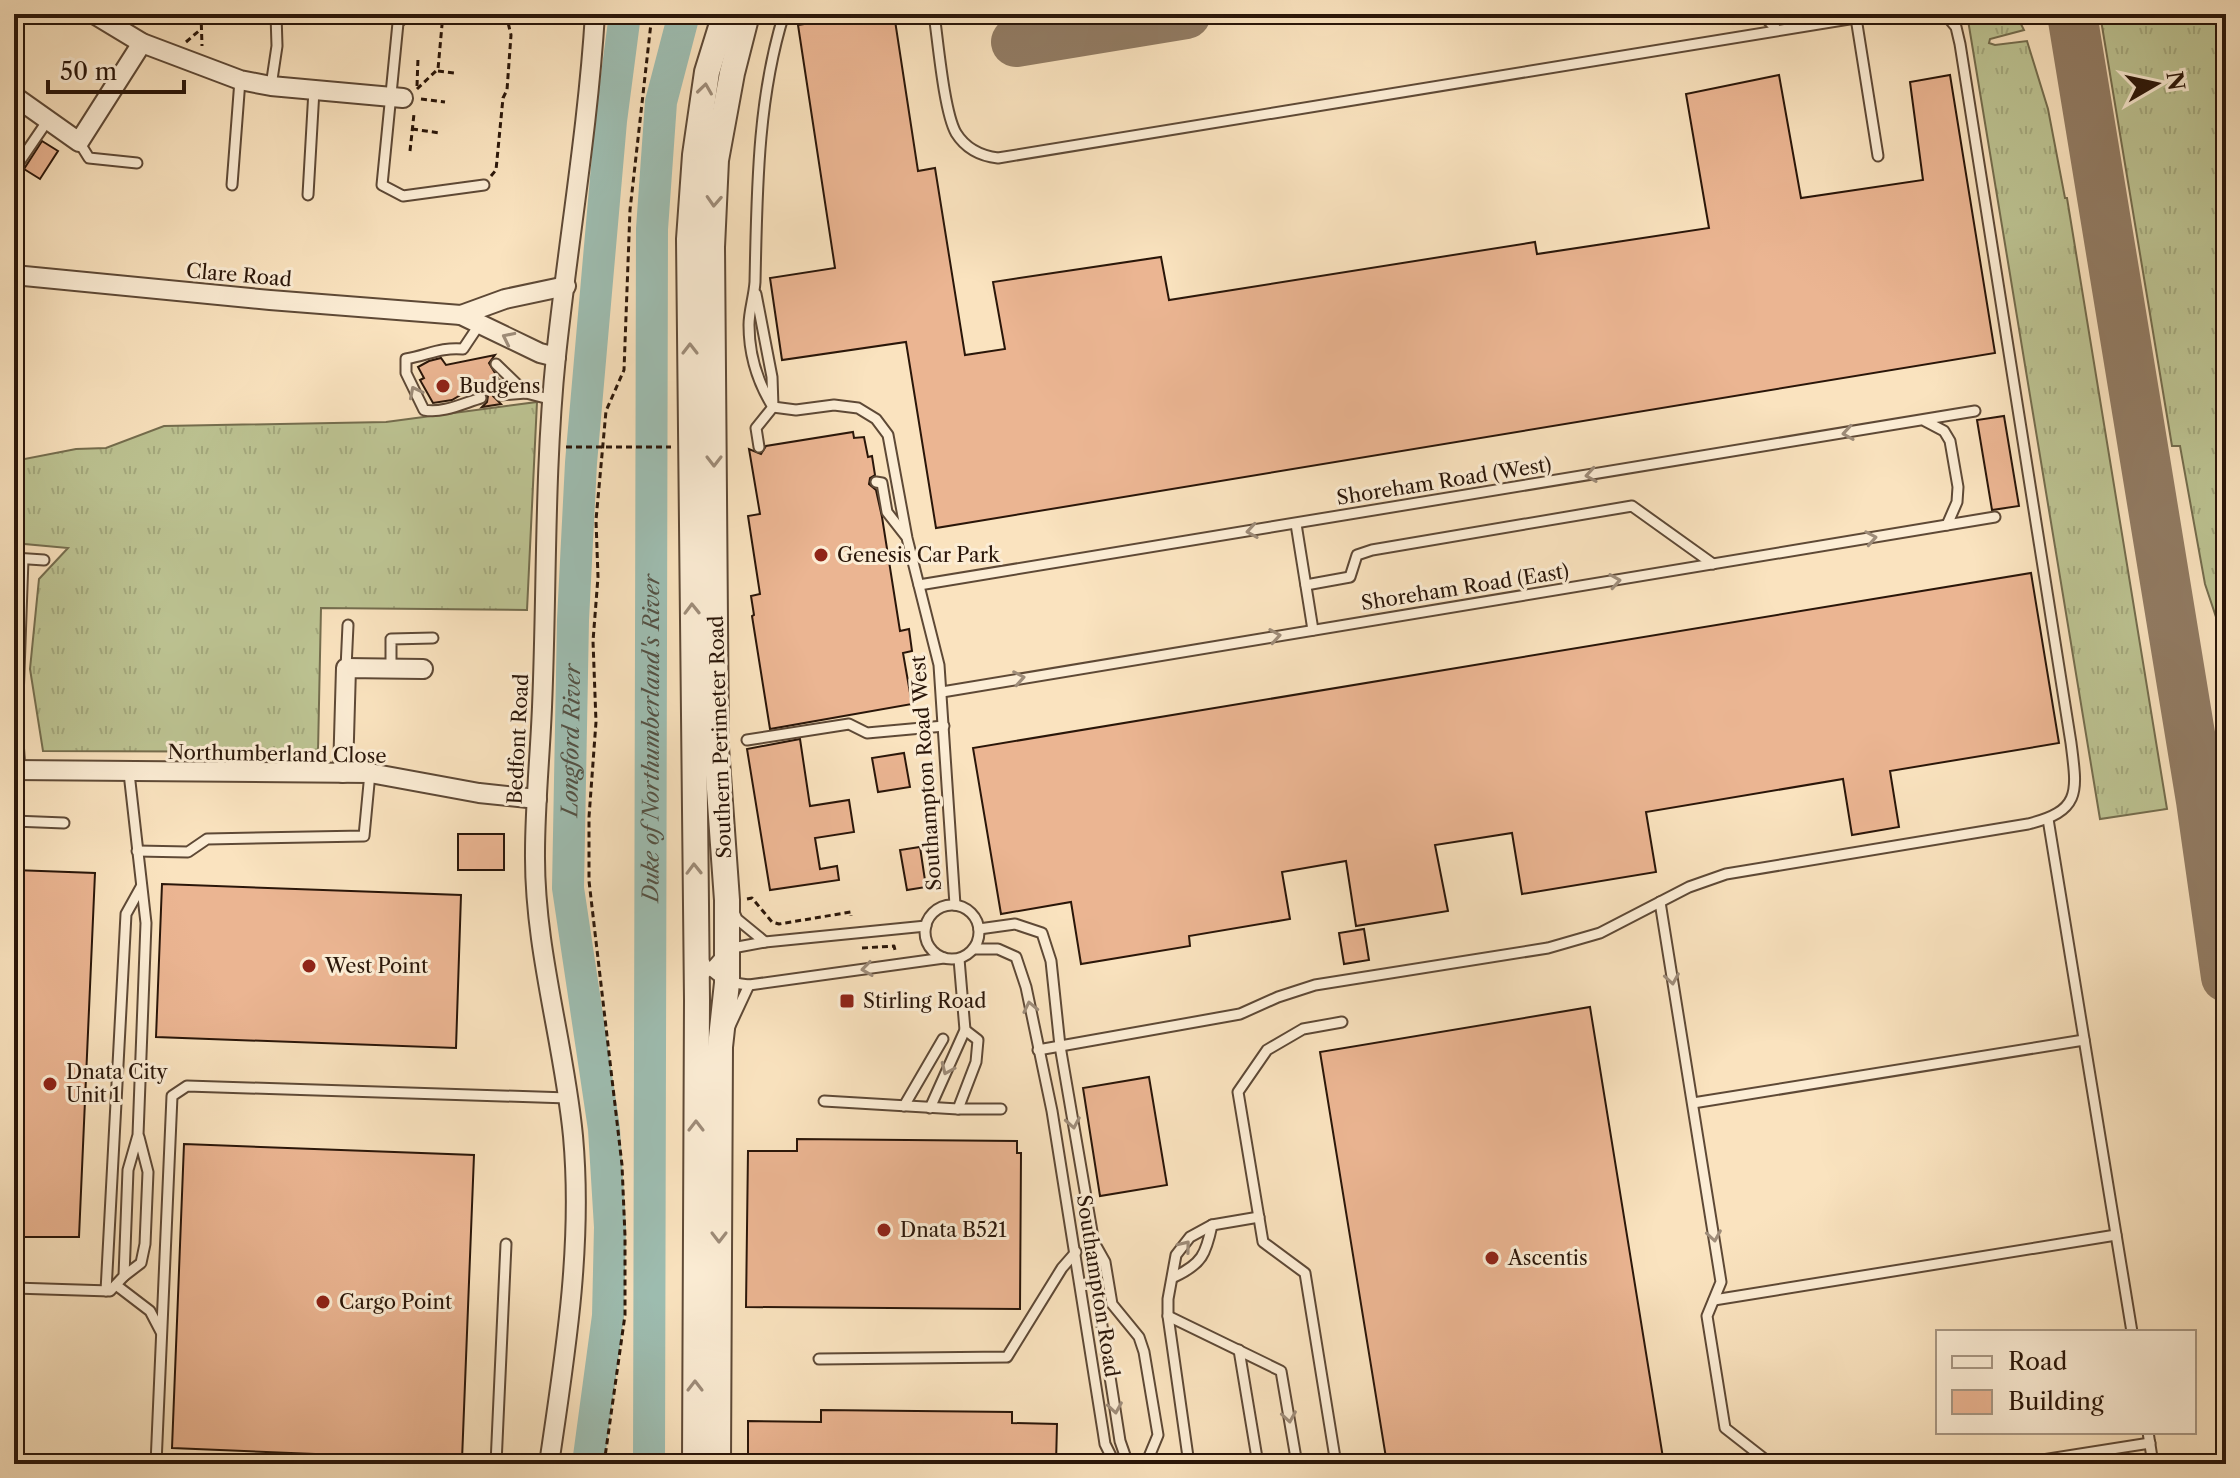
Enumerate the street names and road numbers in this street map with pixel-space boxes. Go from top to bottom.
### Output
street label: Clare Road [185,258,293,292]
street label: Shoreham Road (West) [1335,452,1553,510]
street label: Shoreham Road (East) [1359,559,1571,615]
street label: Southern Perimeter Road [704,615,736,859]
street label: Southampton Road West [906,654,946,892]
street label: Bedfont Road [503,673,533,805]
street label: Northumberland Close [167,740,387,768]
street label: Southampton Road [1072,1193,1124,1379]

